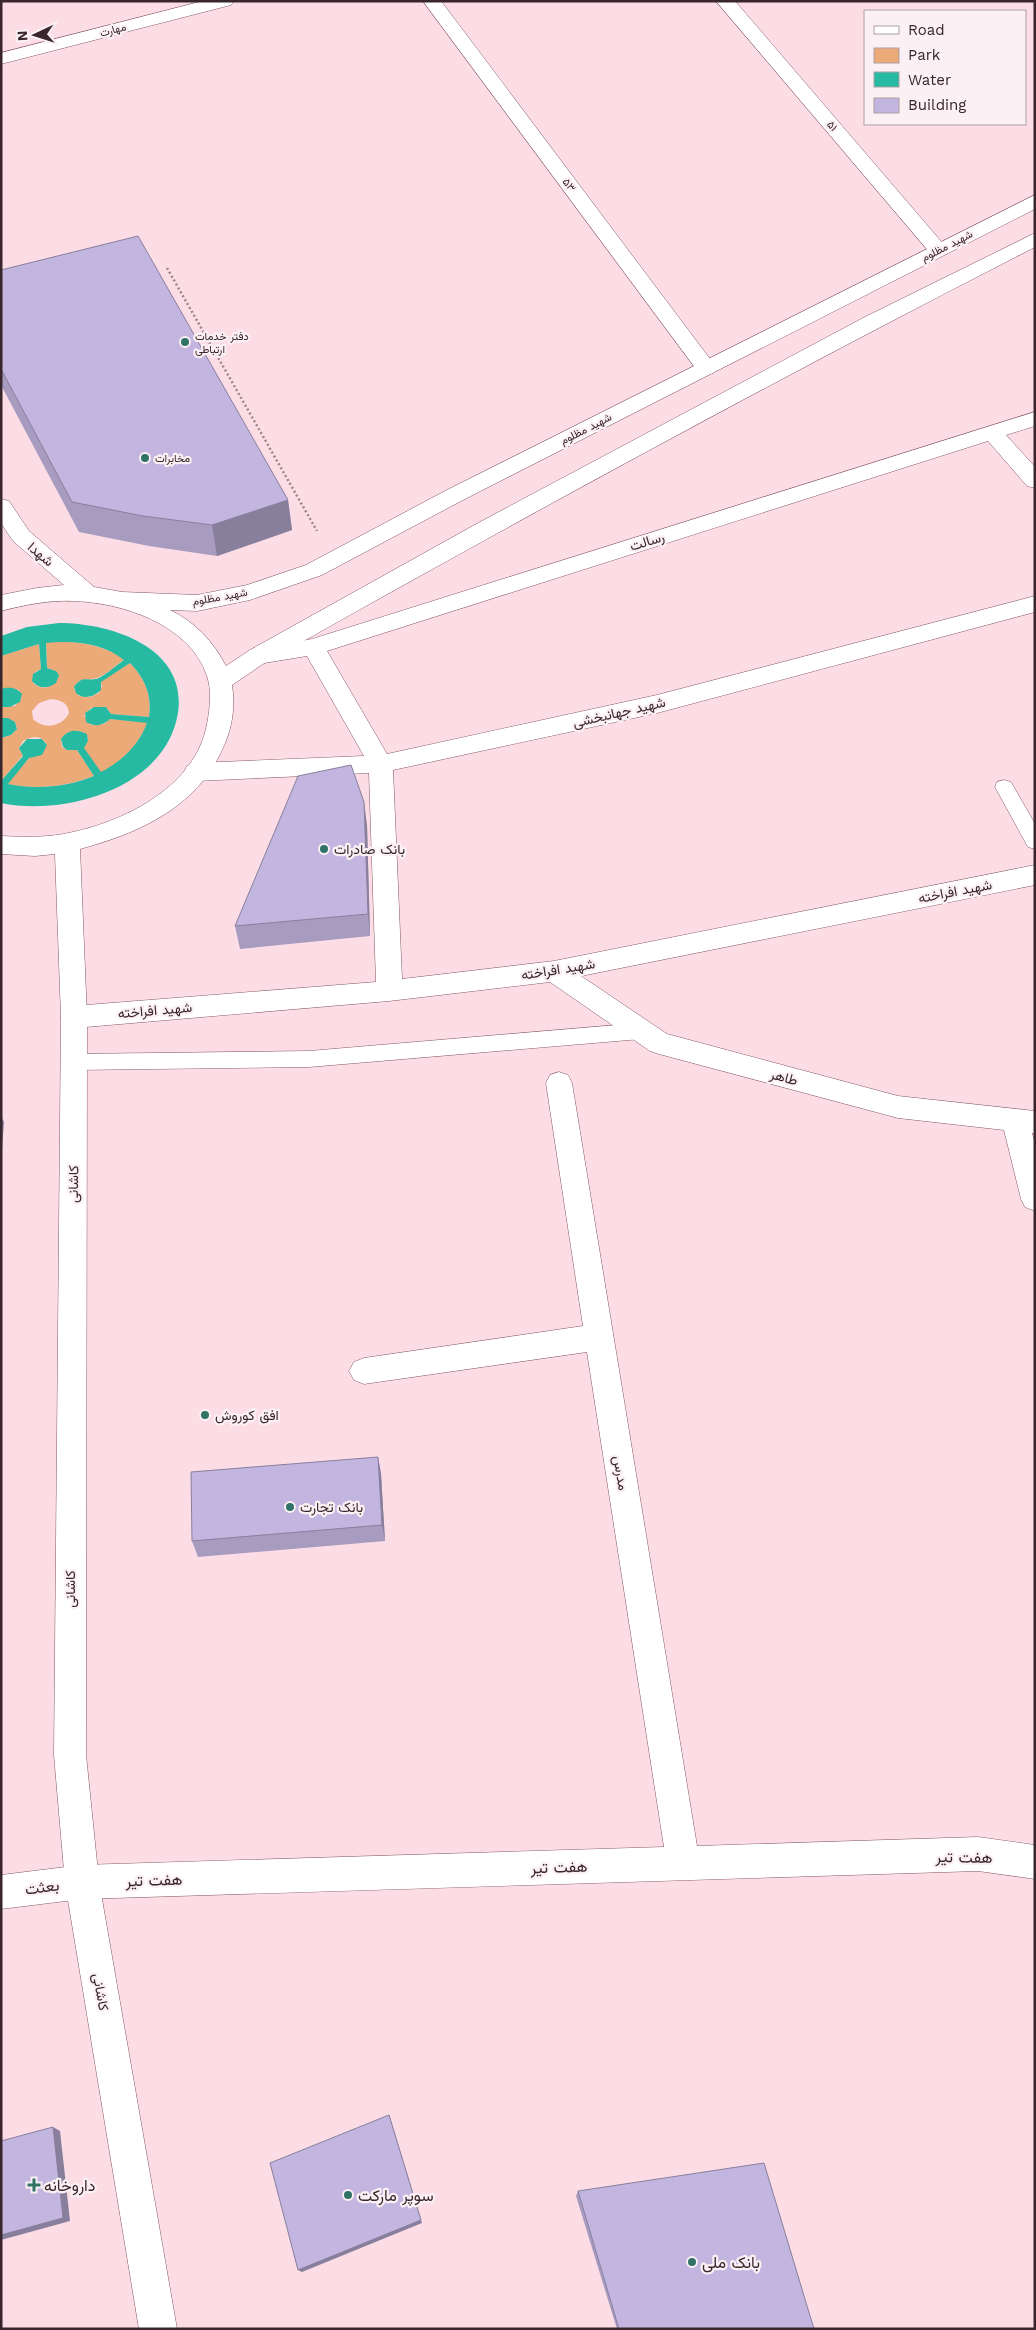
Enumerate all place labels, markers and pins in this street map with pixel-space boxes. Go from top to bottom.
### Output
place label: دفتر خدمات ارتباطی [195,330,249,356]
marker: دفتر خدمات ارتباطی [179,336,191,348]
marker: مخابرات [139,452,151,464]
place label: مخابرات [155,452,190,465]
place label: بانک صادرات [334,841,405,858]
marker: بانک صادرات [318,843,330,855]
place label: افق کوروش [215,1407,279,1424]
marker: افق کوروش [199,1409,211,1421]
place label: بانک تجارت [300,1499,363,1516]
marker: بانک تجارت [284,1501,296,1513]
place label: داروخانه [44,2176,95,2196]
marker: داروخانه [28,2179,40,2191]
place label: سوپر مارکت [358,2186,434,2207]
marker: سوپر مارکت [342,2189,354,2201]
place label: بانک ملی [702,2253,760,2273]
marker: بانک ملی [686,2256,698,2268]

